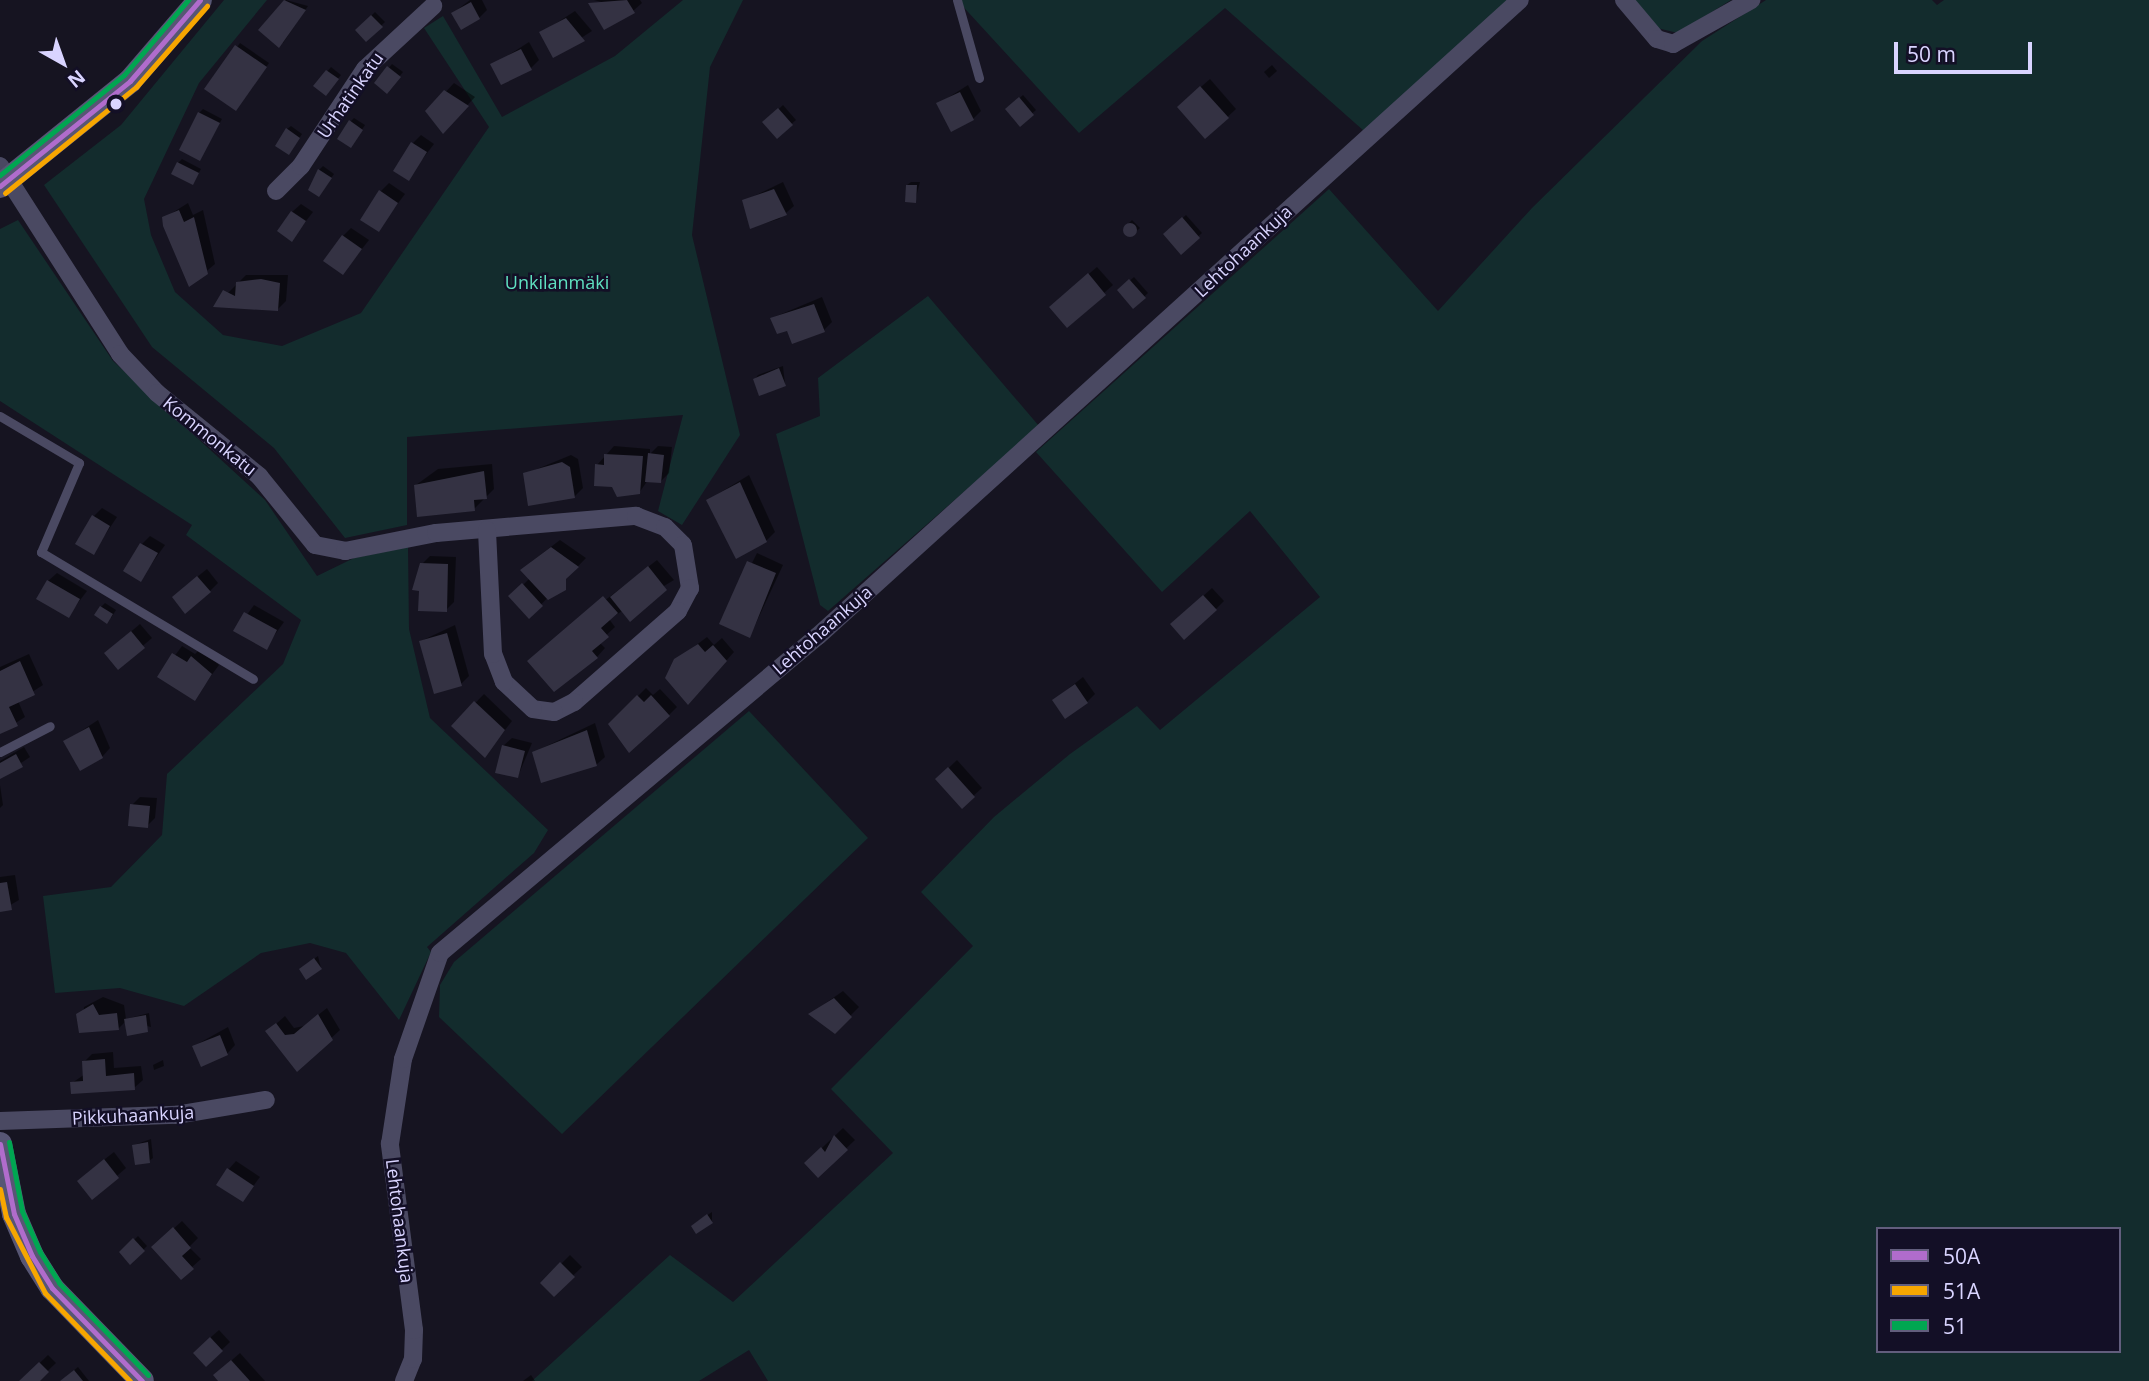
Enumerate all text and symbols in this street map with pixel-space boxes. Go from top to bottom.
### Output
north arrow [28,28,98,98]
scale bar [1897,28,2035,72]
text: 50 m [1907,40,1956,68]
street label: Urhatinkatu [312,48,388,142]
text: N [62,64,91,94]
unlabelled marker [109,97,123,111]
street label: Lehtohaankuja [1190,201,1296,301]
park label: Unkilanmäki [505,271,609,293]
street label: Kommonkatu [159,392,261,480]
street label: Lehtohaankuja [768,581,876,679]
street label: Pikkuhaankuja [71,1101,195,1129]
street label: Lehtohaankuja [382,1158,418,1284]
legend [1876,1227,2121,1353]
text: 50A [1943,1242,1980,1270]
text: 51A [1943,1277,1980,1305]
text: 51 [1943,1312,1967,1340]

